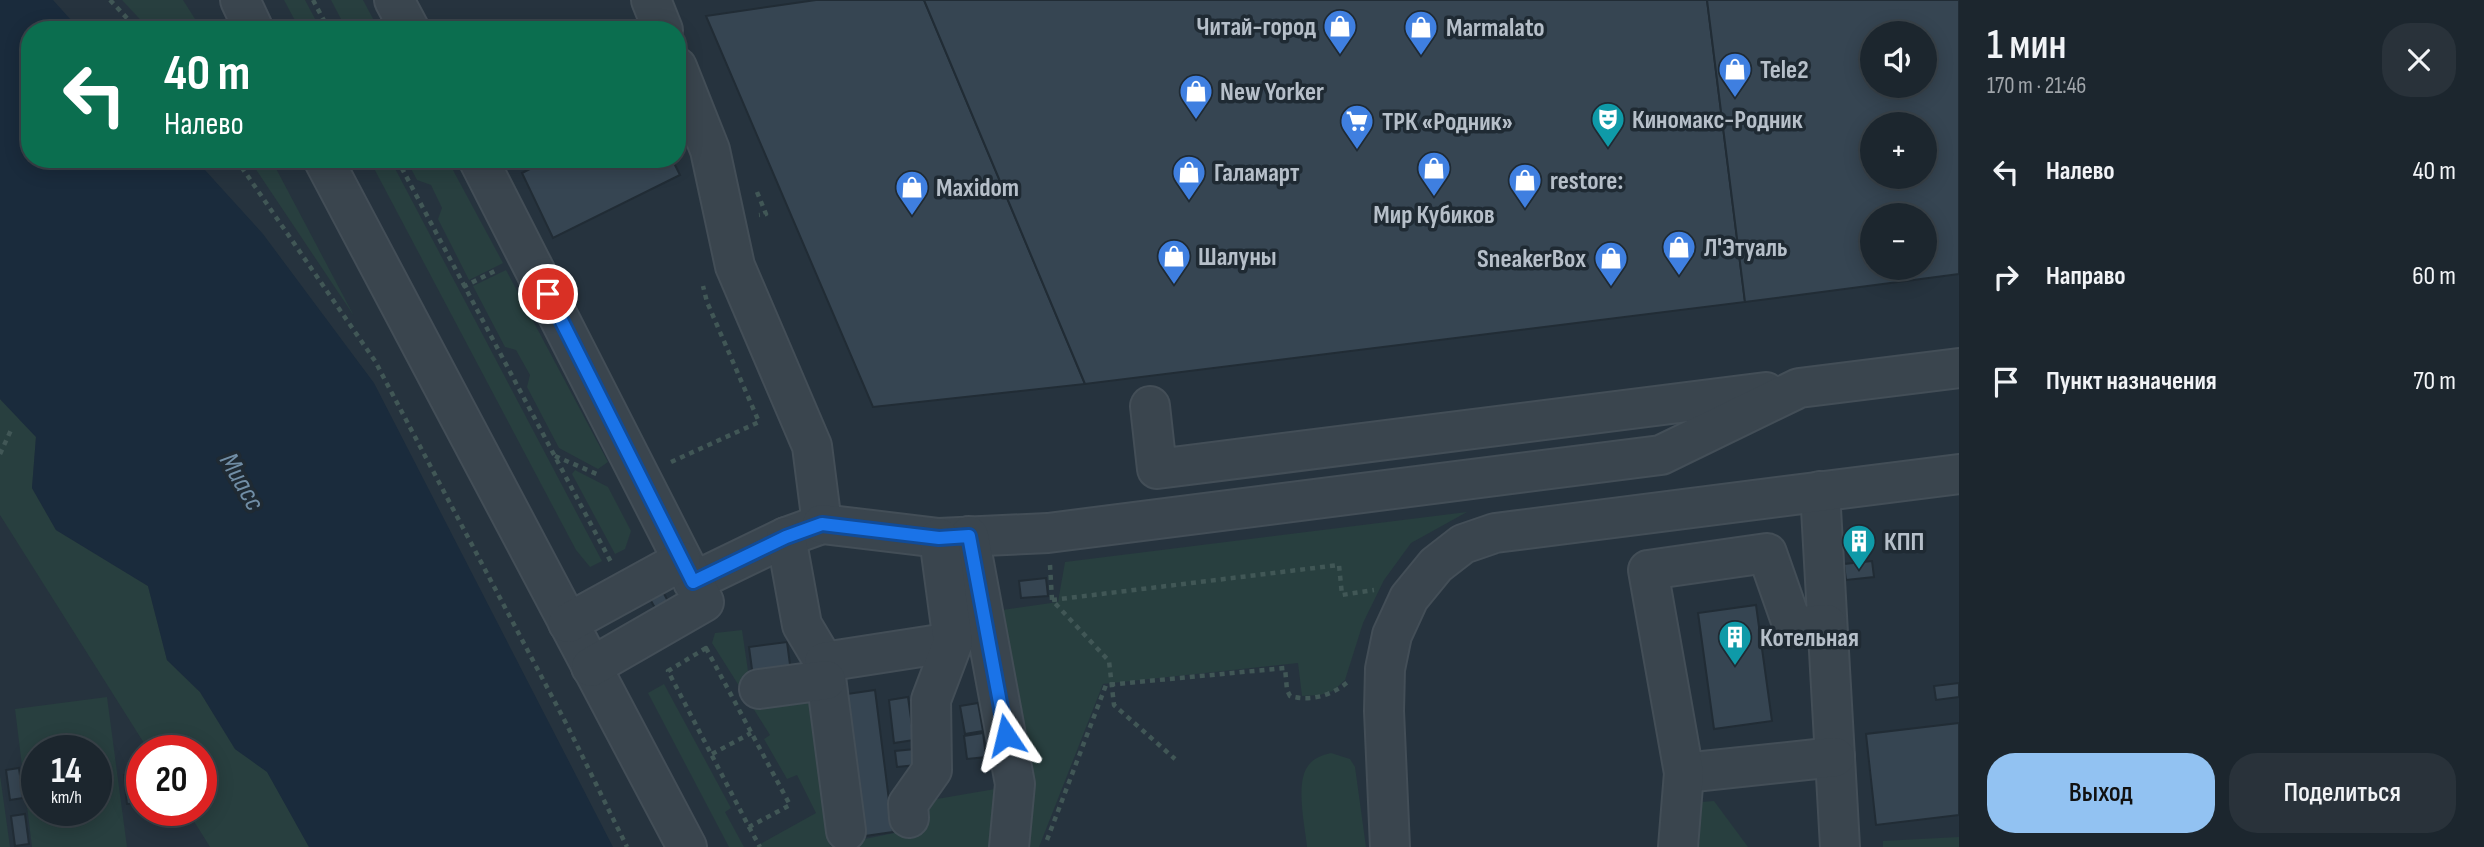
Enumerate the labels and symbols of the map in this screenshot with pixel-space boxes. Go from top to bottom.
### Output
shop icon: Читай-город [1321,7,1359,56]
shop icon: Marmalato [1402,8,1440,57]
place label: Читай-город [1196,12,1316,43]
place label: Marmalato [1446,13,1545,44]
shop icon: Tele2 [1716,50,1754,99]
place label: Tele2 [1760,55,1809,86]
shop icon: New Yorker [1177,72,1215,121]
place label: New Yorker [1220,77,1324,108]
theatre icon: Киномакс-Родник [1589,100,1627,149]
supermarket icon: ТРК «Родник» [1338,102,1376,151]
place label: Киномакс-Родник [1632,105,1803,136]
place label: ТРК «Родник» [1382,107,1513,138]
shop icon: Мир Кубиков [1415,149,1453,198]
shop icon: Галамарт [1170,153,1208,202]
place label: Галамарт [1214,158,1300,189]
shop icon: restore: [1506,161,1544,210]
place label: restore: [1550,166,1623,197]
shop icon: Maxidom [893,168,931,217]
place label: Maxidom [936,173,1019,204]
place label: Мир Кубиков [1373,200,1495,231]
shop icon: Л'Этуаль [1660,228,1698,277]
place label: Л'Этуаль [1704,233,1788,264]
shop icon: Шалуны [1155,237,1193,286]
shop icon: SneakerBox [1592,239,1630,288]
place label: Шалуны [1198,242,1277,273]
place label: SneakerBox [1477,244,1586,275]
pin [518,264,578,324]
water label: Миасс [212,447,271,516]
building icon: КПП [1840,522,1878,571]
place label: КПП [1884,527,1924,558]
building icon: Котельная [1716,618,1754,667]
place label: Котельная [1760,623,1859,654]
position arrow [969,698,1043,772]
speed limit sign: 20 [126,735,217,826]

